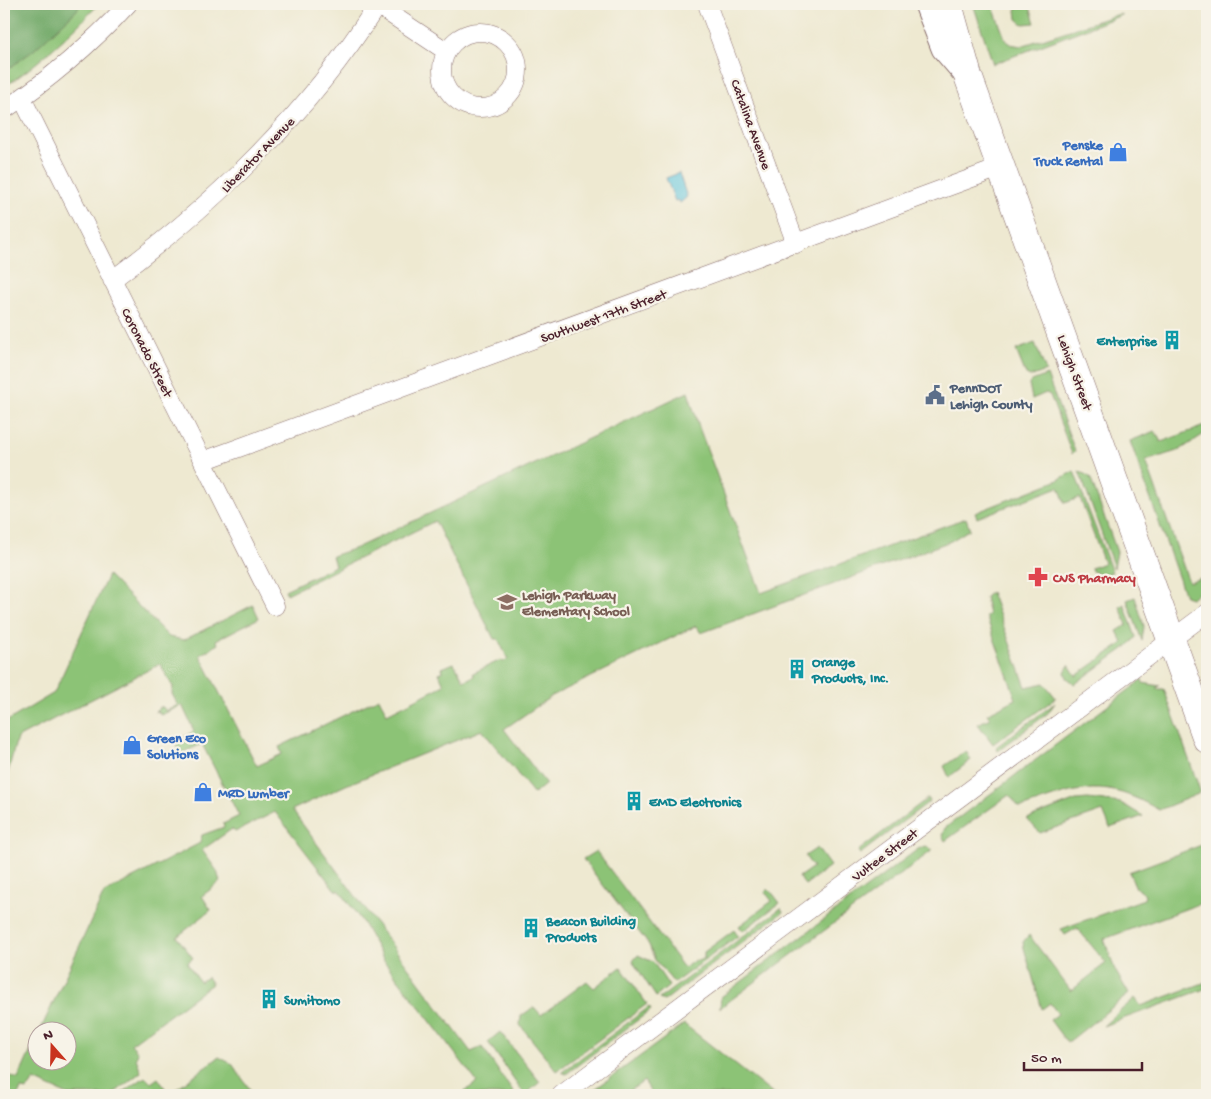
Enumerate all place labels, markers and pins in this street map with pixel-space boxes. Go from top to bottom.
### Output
place label: Penske Truck Rental [1033,138,1104,171]
shop icon: Penske Truck Rental [1107,141,1129,163]
building icon: Enterprise [1161,329,1183,351]
place label: Enterprise [1096,334,1158,351]
place label: PennDOT Lehigh County [949,381,1032,414]
public building icon: PennDOT Lehigh County [924,384,946,406]
pharmacy icon: CVS Pharmacy [1027,566,1049,588]
place label: CVS Pharmacy [1052,571,1136,588]
place label: Lehigh Parkway Elementary School [522,588,630,621]
school or university icon: Lehigh Parkway Elementary School [496,591,518,613]
place label: Orange Products, Inc. [811,655,889,688]
building icon: Orange Products, Inc. [786,658,808,680]
place label: Green Eco Solutions [147,731,207,764]
shop icon: Green Eco Solutions [121,734,143,756]
shop icon: MRD Lumber [192,781,214,803]
place label: MRD Lumber [218,786,291,803]
building icon: EMD Electronics [623,790,645,812]
place label: EMD Electronics [649,795,742,812]
place label: Beacon Building Products [545,914,636,947]
building icon: Beacon Building Products [520,917,542,939]
building icon: Sumitomo [258,988,280,1010]
place label: Sumitomo [284,993,341,1010]

